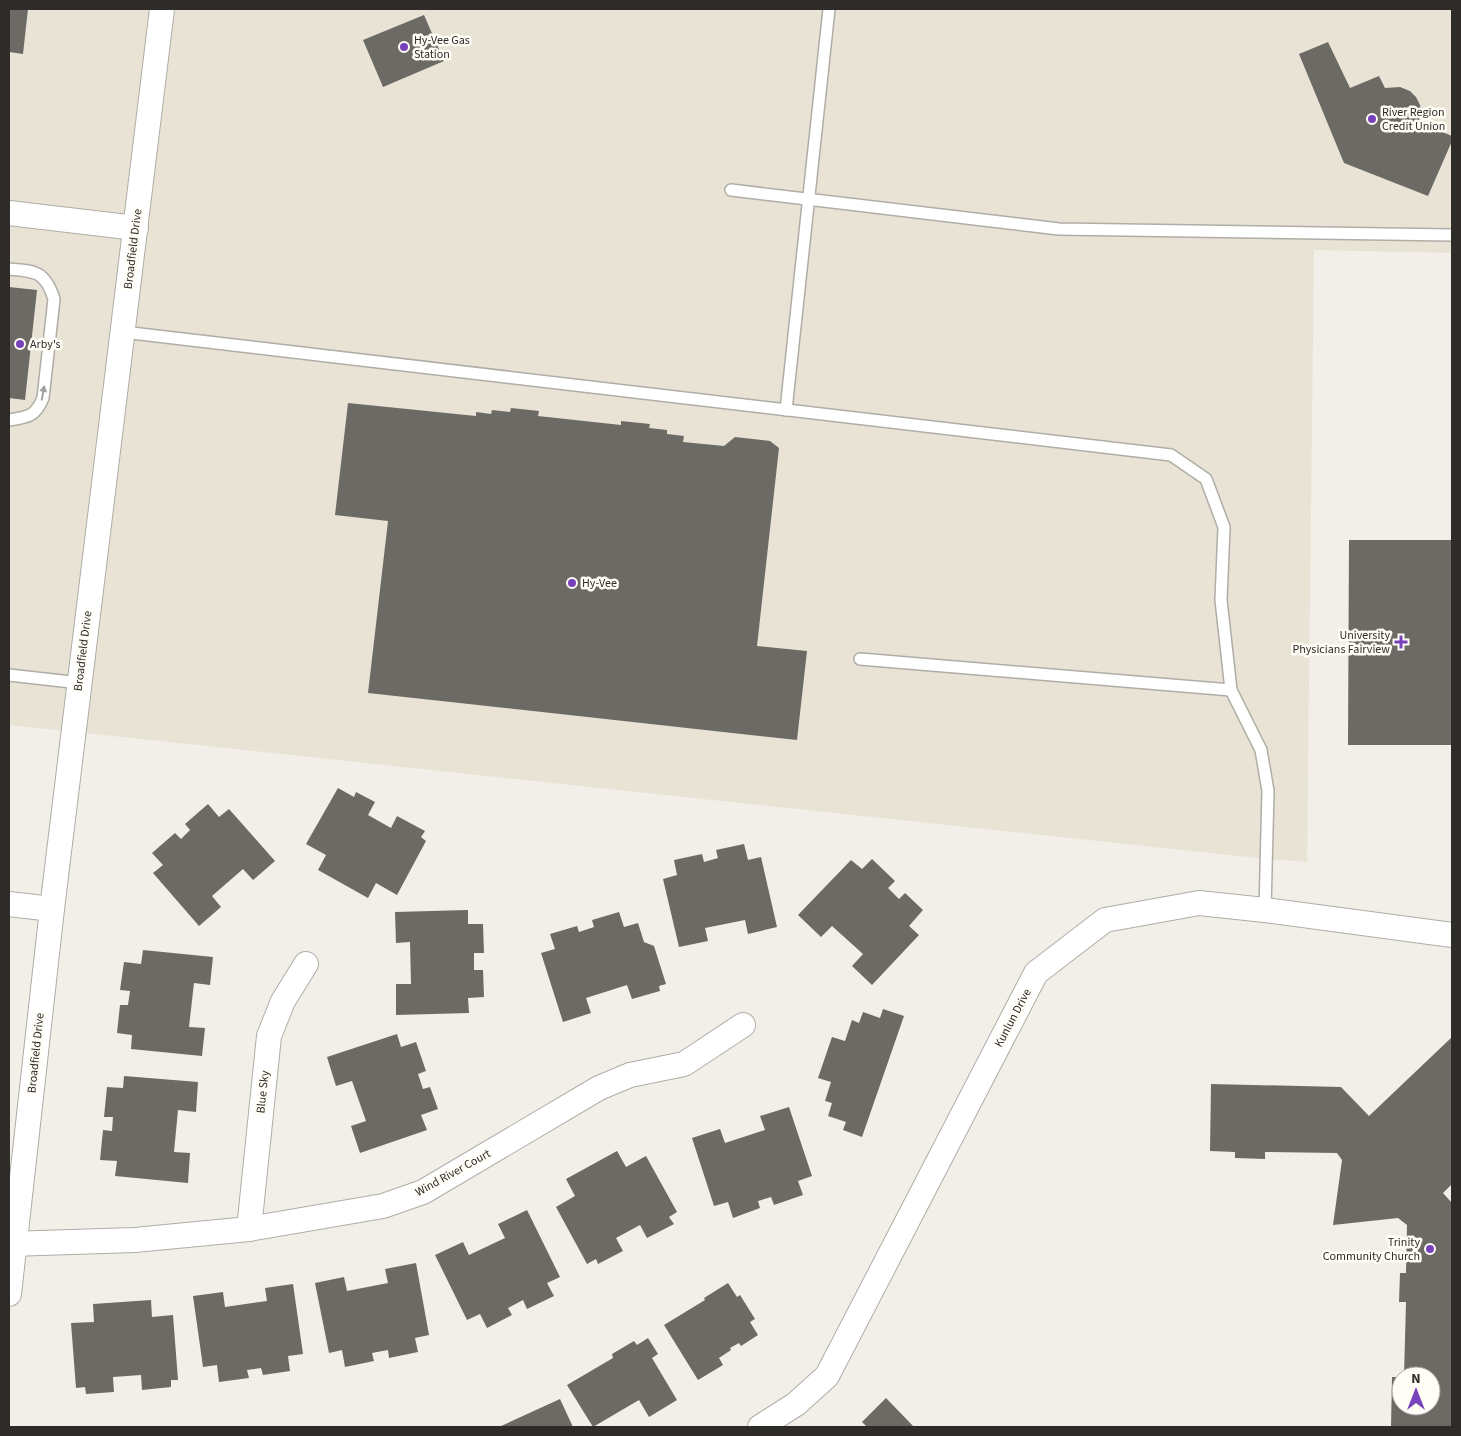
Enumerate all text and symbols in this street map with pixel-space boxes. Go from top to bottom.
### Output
place label: Hy-Vee Gas Station [414,32,470,63]
marker: Hy-Vee Gas Station [398,41,410,53]
place label: River Region Credit Union [1382,104,1445,135]
marker: River Region Credit Union [1366,113,1378,125]
street label: Broadfield Drive [120,208,146,290]
place label: Arby's [30,336,61,353]
marker: Arby's [14,338,26,350]
one-way arrow [39,385,47,401]
place label: Hy-Vee [582,575,617,592]
marker: Hy-Vee [566,577,578,589]
street label: Broadfield Drive [70,610,96,692]
place label: University Physicians Fairview [1292,627,1390,658]
marker: University Physicians Fairview [1394,635,1408,649]
street label: Kunlun Drive [990,986,1036,1050]
street label: Broadfield Drive [23,1012,49,1094]
street label: Blue Sky [252,1069,274,1114]
street label: Wind River Court [412,1145,494,1201]
place label: Trinity Community Church [1323,1234,1420,1265]
marker: Trinity Community Church [1424,1243,1436,1255]
north arrow [1391,1366,1441,1416]
text: N [1411,1369,1421,1389]

